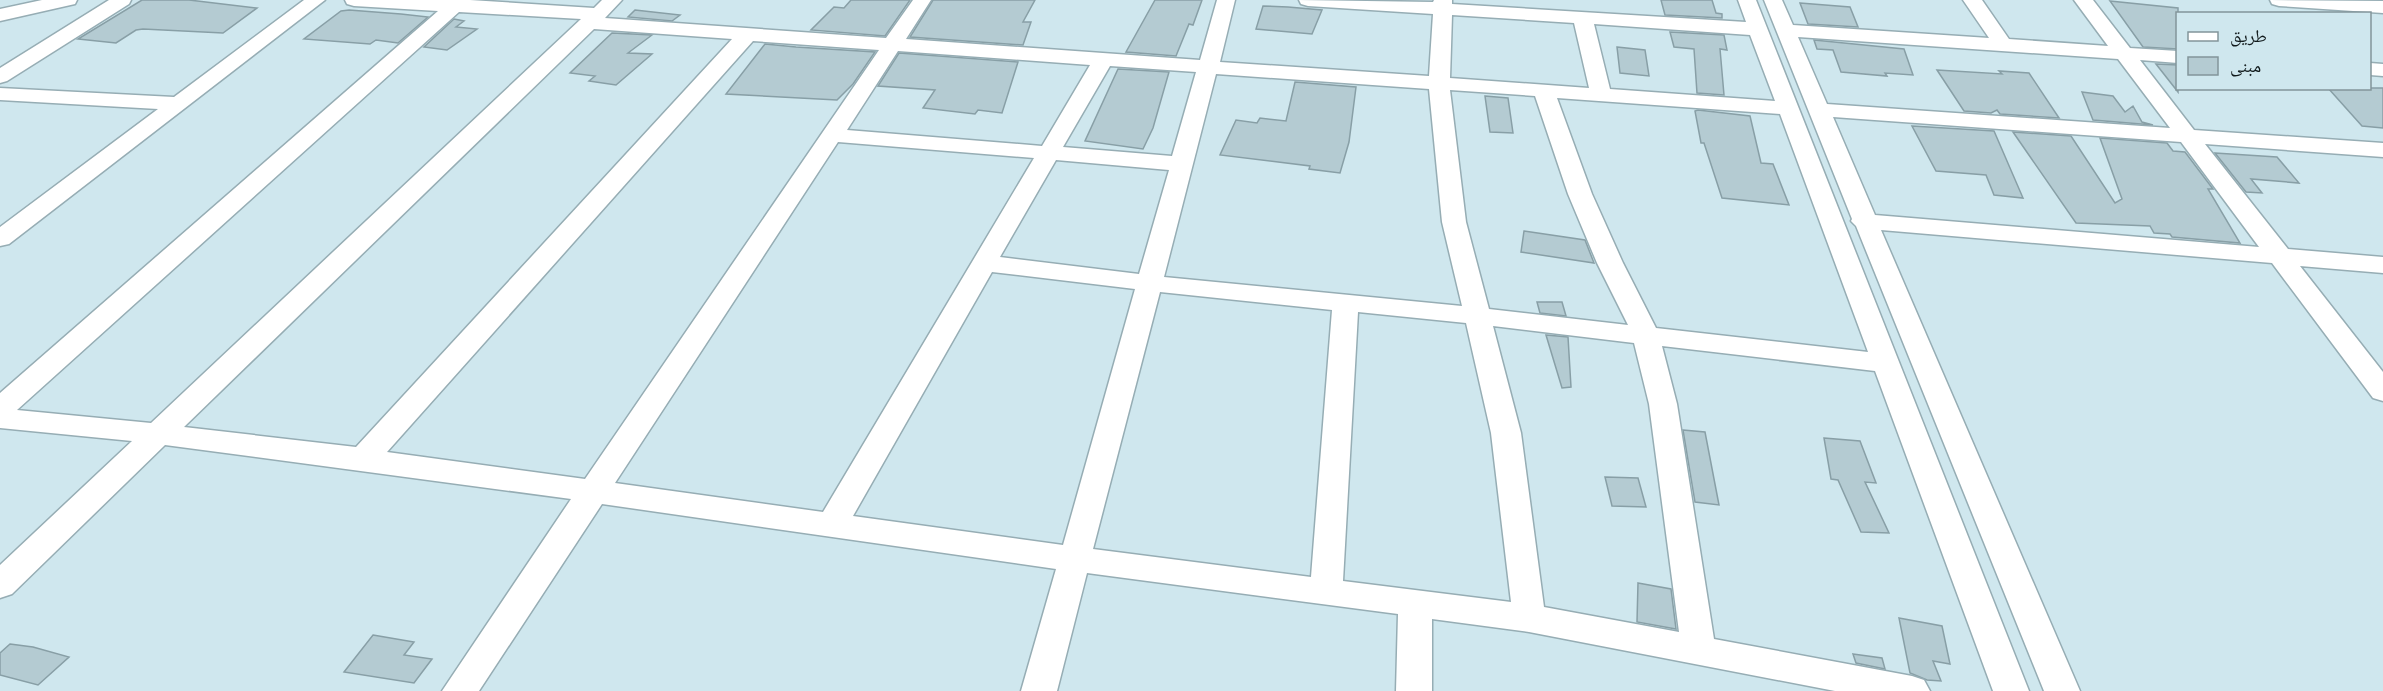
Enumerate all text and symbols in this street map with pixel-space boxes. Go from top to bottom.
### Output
legend [2176,12,2371,90]
text: طريق [2230,25,2267,47]
text: مبنى [2230,55,2261,77]

